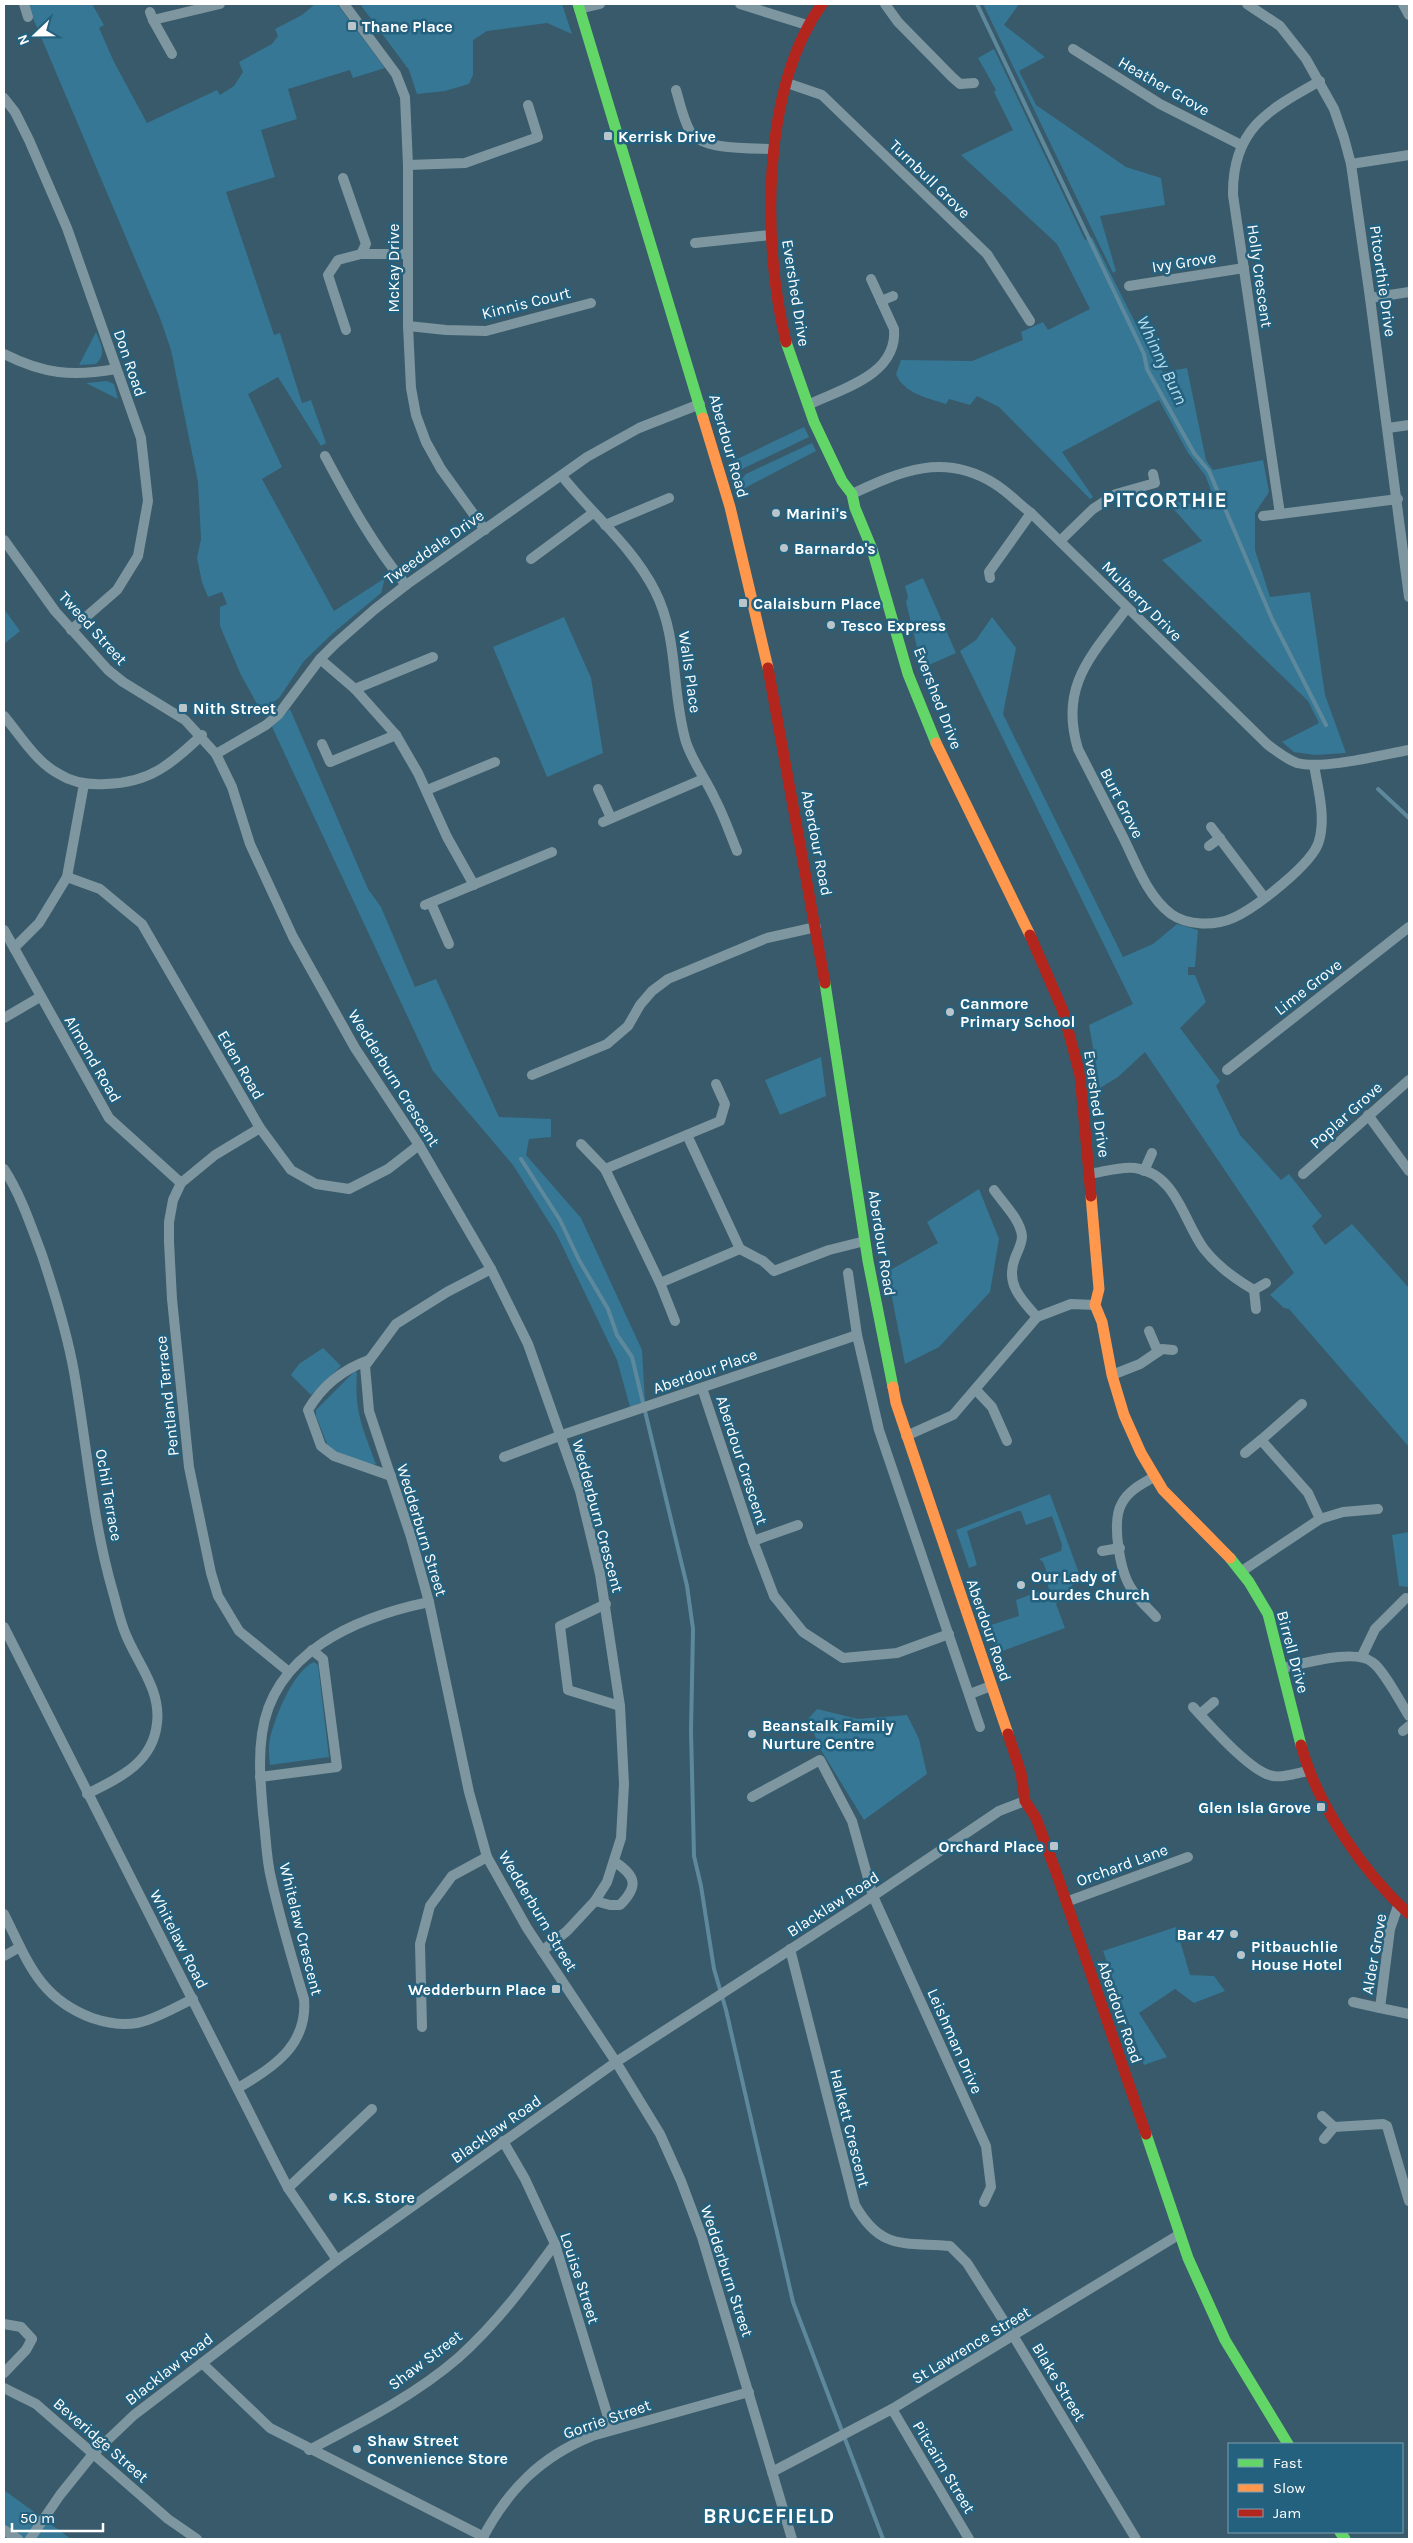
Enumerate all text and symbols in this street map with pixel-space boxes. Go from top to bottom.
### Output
north arrow [10,10,60,60]
place label: Thane Place [362,17,453,36]
marker: Thane Place [346,20,358,32]
text: N [14,32,33,48]
street label: Heather Grove [1115,52,1213,120]
place label: Kerrisk Drive [618,127,716,146]
marker: Kerrisk Drive [602,130,614,142]
street label: Turnbull Grove [886,136,974,222]
street label: Holly Crescent [1243,223,1277,329]
street label: McKay Drive [384,224,403,312]
street label: Pitcorthie Drive [1366,224,1400,338]
street label: Evershed Drive [778,238,814,348]
street label: Ivy Grove [1150,248,1218,276]
street label: Kinnis Court [480,283,572,323]
water label: Whinny Burn [1132,312,1192,408]
street label: Don Road [110,327,150,399]
street label: Aberdour Road [705,392,753,500]
district label: PITCORTHIE [1102,488,1228,512]
place label: Marini's [786,504,847,523]
street label: Tweeddale Drive [381,506,487,588]
marker: Marini's [770,507,782,519]
place label: Barnardo's [794,539,876,558]
marker: Barnardo's [778,542,790,554]
street label: Mulberry Drive [1098,557,1186,645]
street label: Tweed Street [55,587,131,669]
place label: Calaisburn Place [753,594,881,613]
marker: Calaisburn Place [737,597,749,609]
place label: Tesco Express [841,616,946,635]
marker: Tesco Express [825,619,837,631]
street label: Walls Place [675,630,705,714]
street label: Evershed Drive [910,644,966,752]
place label: Nith Street [193,699,276,718]
marker: Nith Street [177,702,189,714]
street label: Burt Grove [1096,765,1148,841]
street label: Aberdour Road [797,789,837,897]
street label: Lime Grove [1271,955,1345,1019]
place label: Canmore Primary School [960,994,1075,1031]
street label: Wedderburn Crescent [344,1006,444,1150]
marker: Canmore Primary School [944,1006,956,1018]
street label: Almond Road [60,1012,126,1106]
street label: Eden Road [214,1027,268,1103]
street label: Evershed Drive [1080,1049,1114,1159]
street label: Poplar Grove [1306,1078,1386,1152]
street label: Aberdour Road [864,1189,900,1297]
street label: Pentland Terrace [151,1335,183,1457]
street label: Aberdour Place [650,1344,760,1398]
street label: Aberdour Crescent [712,1393,772,1527]
street label: Wedderburn Crescent [568,1437,628,1595]
street label: Ochil Terrace [92,1447,126,1543]
street label: Wedderburn Street [393,1462,451,1598]
place label: Our Lady of Lourdes Church [1031,1567,1150,1604]
street label: Aberdour Road [963,1576,1015,1684]
marker: Our Lady of Lourdes Church [1015,1579,1027,1591]
street label: Birrell Drive [1273,1609,1313,1695]
place label: Beanstalk Family Nurture Centre [762,1716,894,1753]
marker: Beanstalk Family Nurture Centre [746,1728,758,1740]
place label: Glen Isla Grove [1198,1798,1311,1817]
marker: Glen Isla Grove [1315,1801,1327,1813]
place label: Orchard Place [938,1837,1044,1856]
marker: Orchard Place [1048,1840,1060,1852]
street label: Orchard Lane [1074,1840,1170,1890]
street label: Wedderburn Street [495,1847,581,1975]
street label: Whitelaw Crescent [275,1861,327,1997]
street label: Blacklaw Road [783,1867,883,1941]
street label: Whitelaw Road [146,1886,212,1992]
street label: Alder Grove [1358,1912,1390,1996]
place label: Bar 47 [1176,1925,1224,1944]
marker: Bar 47 [1228,1928,1240,1940]
place label: Pitbauchlie House Hotel [1251,1937,1342,1974]
marker: Pitbauchlie House Hotel [1235,1949,1247,1961]
street label: Aberdour Road [1094,1958,1146,2066]
place label: Wedderburn Place [408,1980,546,1999]
marker: Wedderburn Place [550,1983,562,1995]
street label: Leishman Drive [923,1985,987,2097]
street label: Halkett Crescent [826,2067,874,2189]
street label: Blacklaw Road [447,2091,545,2167]
place label: K.S. Store [343,2188,415,2207]
marker: K.S. Store [327,2191,339,2203]
street label: Wedderburn Street [697,2203,757,2339]
street label: Louise Street [556,2230,604,2326]
street label: St Lawrence Street [908,2302,1034,2388]
street label: Shaw Street [384,2326,466,2394]
street label: Blacklaw Road [121,2329,217,2409]
street label: Blake Street [1028,2339,1090,2425]
street label: Beveridge Street [50,2394,152,2486]
street label: Gorrie Street [561,2395,653,2443]
street label: Pitcairn Street [909,2417,979,2517]
place label: Shaw Street Convenience Store [367,2431,508,2468]
marker: Shaw Street Convenience Store [351,2443,363,2455]
legend [1228,2443,1403,2533]
text: Fast [1273,2454,1303,2472]
text: Slow [1273,2479,1305,2497]
scale bar [12,2500,104,2532]
district label: BRUCEFIELD [703,2504,835,2528]
text: Jam [1273,2504,1301,2522]
text: 50 m [20,2509,55,2527]

